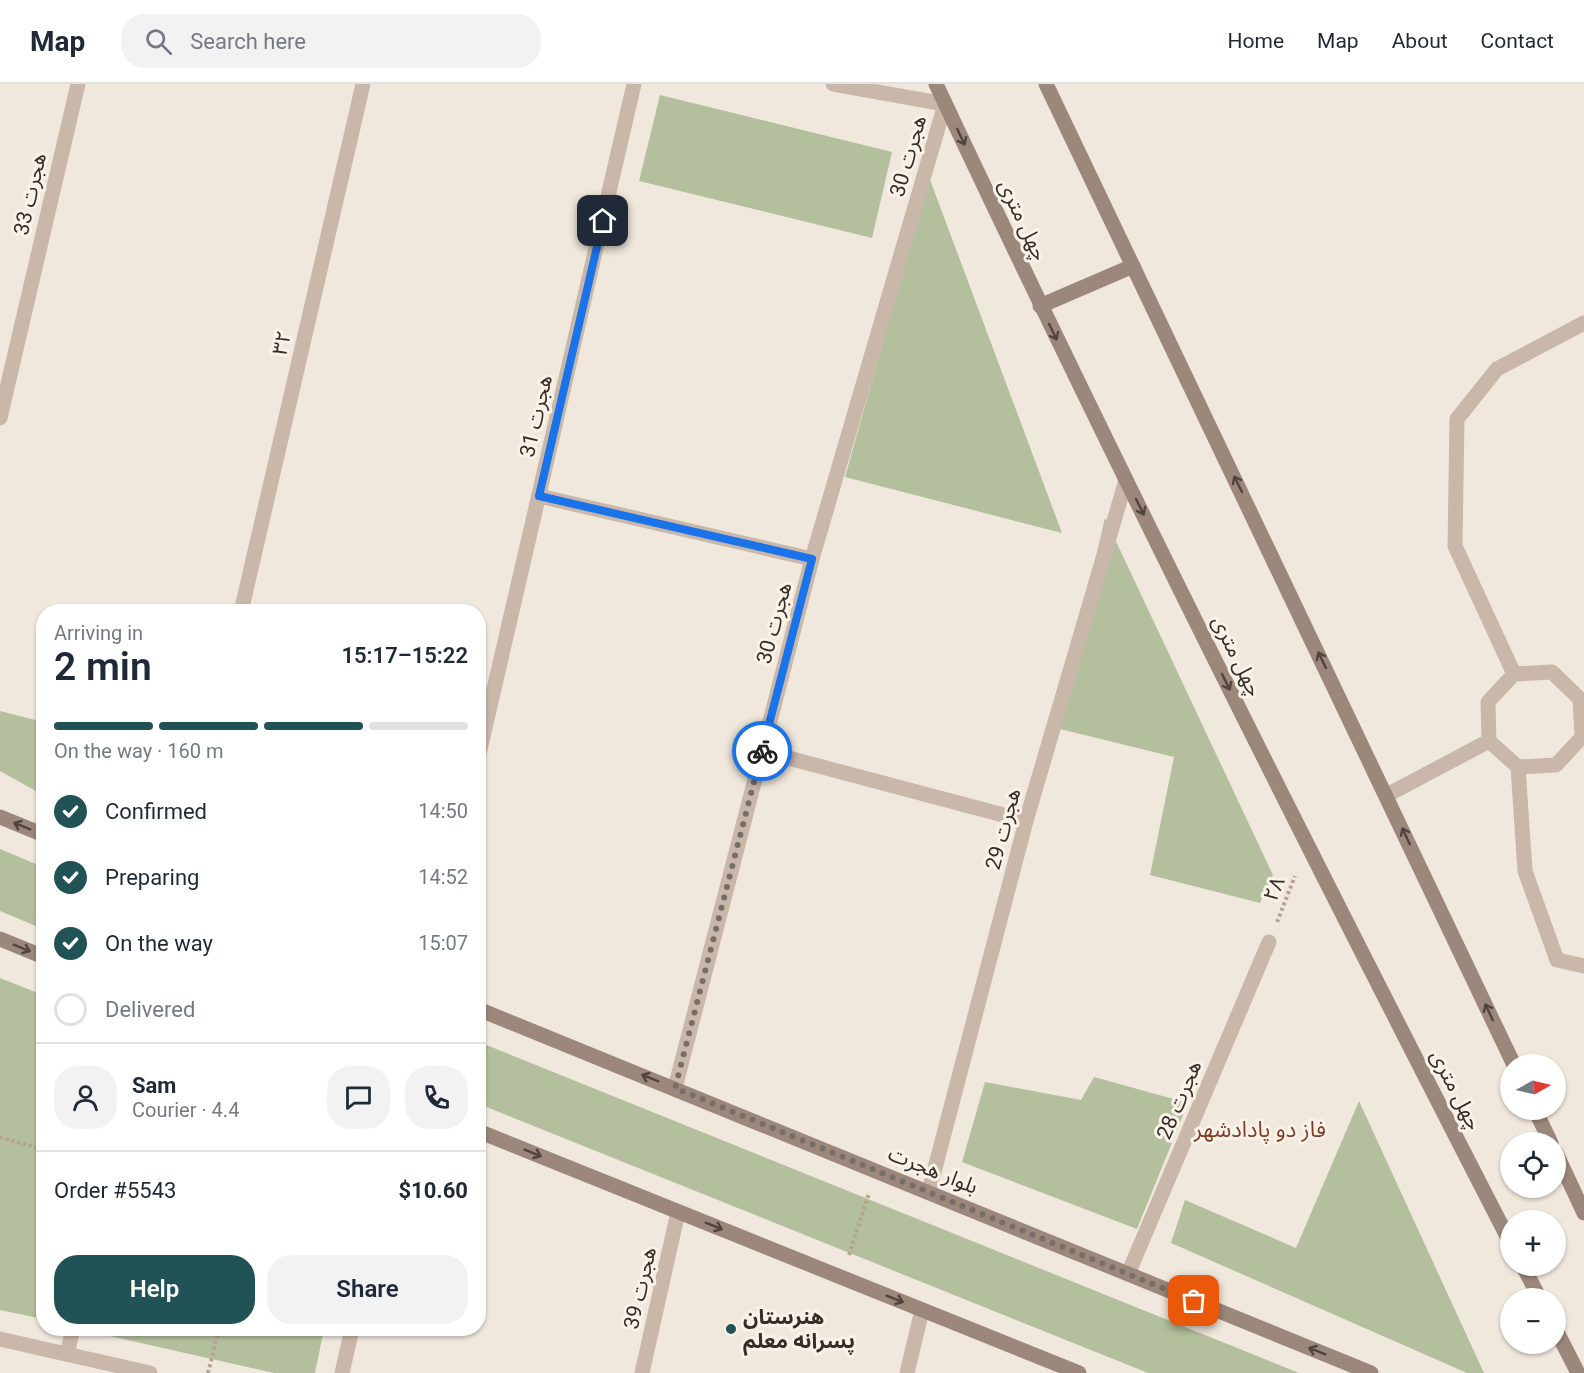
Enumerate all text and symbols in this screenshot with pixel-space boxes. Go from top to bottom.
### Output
search box [121,14,541,68]
text: Map [30,25,85,58]
icon: search [142,25,175,58]
text: Search here [190,29,306,54]
text: Home [1228,29,1284,53]
text: Map [1317,29,1359,53]
text: About [1392,29,1448,53]
text: Contact [1481,29,1554,53]
street label: هجرت 30 [885,113,931,199]
one-way arrow [955,127,967,145]
street label: هجرت 33 [9,151,51,237]
street label: چهل متری [993,176,1052,265]
pin [577,195,628,246]
icon: home [586,204,619,237]
one-way arrow [1048,323,1059,341]
street label: ۳۲ [268,329,296,357]
street label: هجرت 31 [515,373,557,459]
one-way arrow [1231,475,1243,493]
one-way arrow [1134,497,1146,515]
street label: هجرت 30 [752,580,796,666]
street label: چهل متری [1206,612,1267,701]
text: Arriving in [54,621,143,645]
text: 15:17–15:22 [341,643,468,668]
text: 2 min [54,644,152,690]
one-way arrow [1316,651,1328,669]
one-way arrow [1220,672,1232,690]
courier [732,721,792,781]
icon: bike [746,735,779,768]
text: On the way · 160 m [54,739,223,763]
street label: هجرت 29 [981,786,1025,872]
icon: check [54,795,87,828]
text: Confirmed [105,799,207,824]
text: 14:50 [418,799,468,823]
one-way arrow [13,820,31,831]
one-way arrow [1400,827,1412,845]
icon: check [54,861,87,894]
text: Preparing [105,865,199,890]
text: 14:52 [418,865,468,889]
street label: ۲۸ [1258,873,1290,905]
icon: check [54,927,87,960]
text: On the way [105,931,213,956]
text: 15:07 [418,931,468,955]
one-way arrow [12,943,30,954]
text: Delivered [105,997,195,1022]
one-way arrow [1483,1004,1495,1022]
street label: چهل متری [1425,1046,1486,1135]
north arrow [1500,1054,1566,1120]
map controls [1500,1054,1566,1354]
street label: هجرت 28 [1152,1057,1206,1143]
button: person [54,1066,117,1129]
button: chat [327,1066,390,1129]
button: phone [405,1066,468,1129]
one-way arrow [642,1072,660,1083]
text: Sam [132,1073,176,1098]
text: Courier · 4.4 [132,1098,239,1122]
district label: فاز دو پادادشهر [1193,1117,1326,1144]
button: locate [1500,1132,1566,1198]
street label: بلوار هجرت [885,1141,981,1199]
one-way arrow [523,1148,542,1159]
text: Order #5543 [54,1178,176,1203]
text: $10.60 [399,1178,468,1203]
button: + [1500,1210,1566,1276]
one-way arrow [704,1221,722,1232]
street label: هجرت 39 [619,1245,661,1331]
button: Help [54,1255,255,1324]
button: Share [267,1255,468,1324]
pin [1168,1275,1219,1326]
icon: bag [1177,1284,1210,1317]
button: − [1500,1288,1566,1354]
one-way arrow [885,1294,903,1305]
place label: هنرستان پسرانه معلم [743,1305,855,1356]
marker: هنرستان پسرانه معلم [724,1322,738,1336]
one-way arrow [1308,1345,1326,1356]

